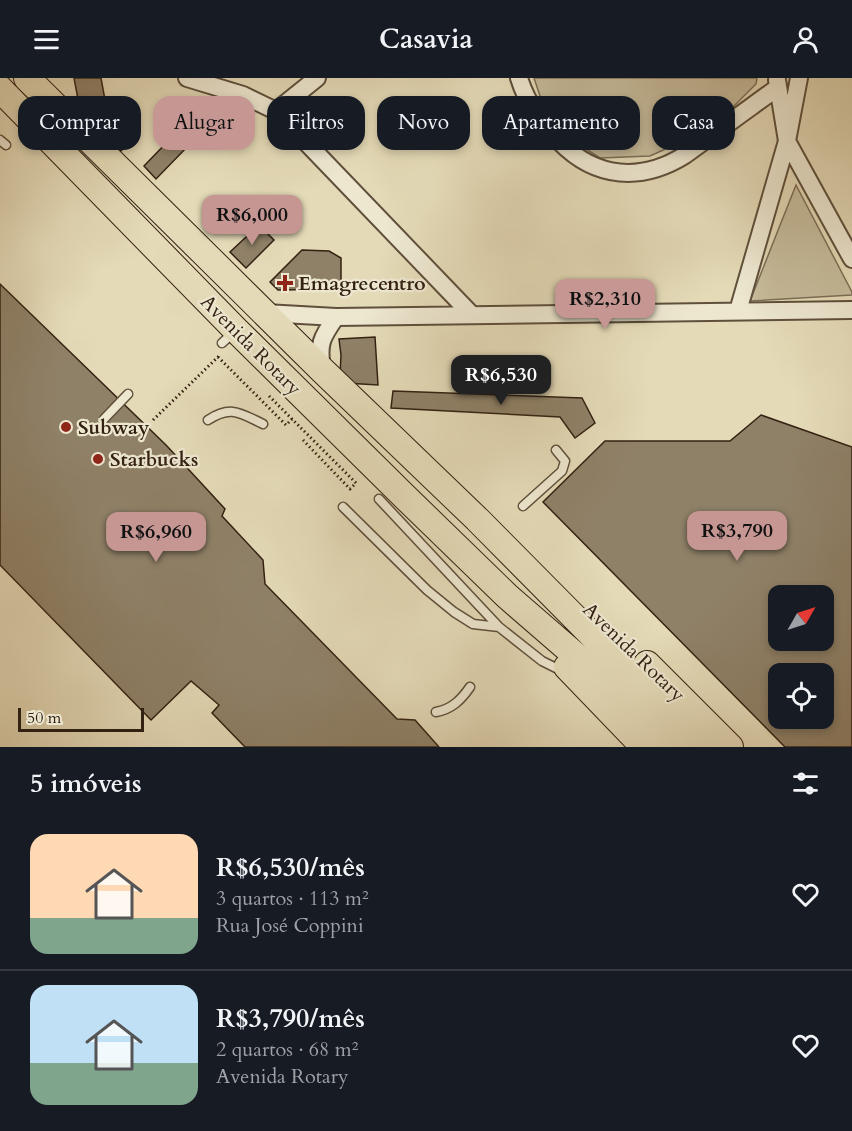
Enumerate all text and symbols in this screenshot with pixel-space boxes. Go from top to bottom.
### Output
text: Casavia [379,21,473,58]
icon: menu [30,23,63,56]
icon: person [789,23,822,56]
chip: Comprar [18,96,141,150]
chip: Alugar [153,96,255,150]
chip: Filtros [267,96,365,150]
chip: Novo [377,96,470,150]
chip: Apartamento [482,96,640,150]
chip: Casa [652,96,735,150]
pin: R$6,000 [197,195,307,246]
text: R$6,000 [216,201,288,228]
place label: Emagrecentro [298,270,426,297]
marker: Emagrecentro [276,274,294,292]
pin: R$2,310 [550,279,660,330]
text: R$2,310 [569,285,641,312]
street label: Avenida Rotary [195,289,308,402]
pin: R$6,530 [446,355,556,406]
text: R$6,530 [465,361,537,388]
place label: Subway [78,414,150,441]
marker: Subway [59,420,73,434]
place label: Starbucks [110,446,198,473]
marker: Starbucks [91,452,105,466]
pin: R$3,790 [682,511,792,562]
pin: R$6,960 [101,512,211,563]
text: R$3,790 [701,517,773,544]
text: R$6,960 [120,518,192,545]
north arrow [768,585,834,651]
map controls [768,585,834,729]
street label: Avenida Rotary [577,596,691,708]
button: locate [768,663,834,729]
scale bar [18,705,144,732]
text: 50 m [27,707,61,729]
text: 5 imóveis [30,766,142,801]
icon: filters [789,767,822,800]
text: R$6,530/mês [216,850,365,885]
icon: home [78,858,150,930]
icon: heart [789,878,822,911]
text: 3 quartos · 113 m² [216,885,369,912]
text: Rua José Coppini [216,912,364,939]
text: R$3,790/mês [216,1001,365,1036]
icon: home [78,1009,150,1081]
icon: heart [789,1029,822,1062]
text: 2 quartos · 68 m² [216,1036,358,1063]
text: Avenida Rotary [216,1063,349,1090]

